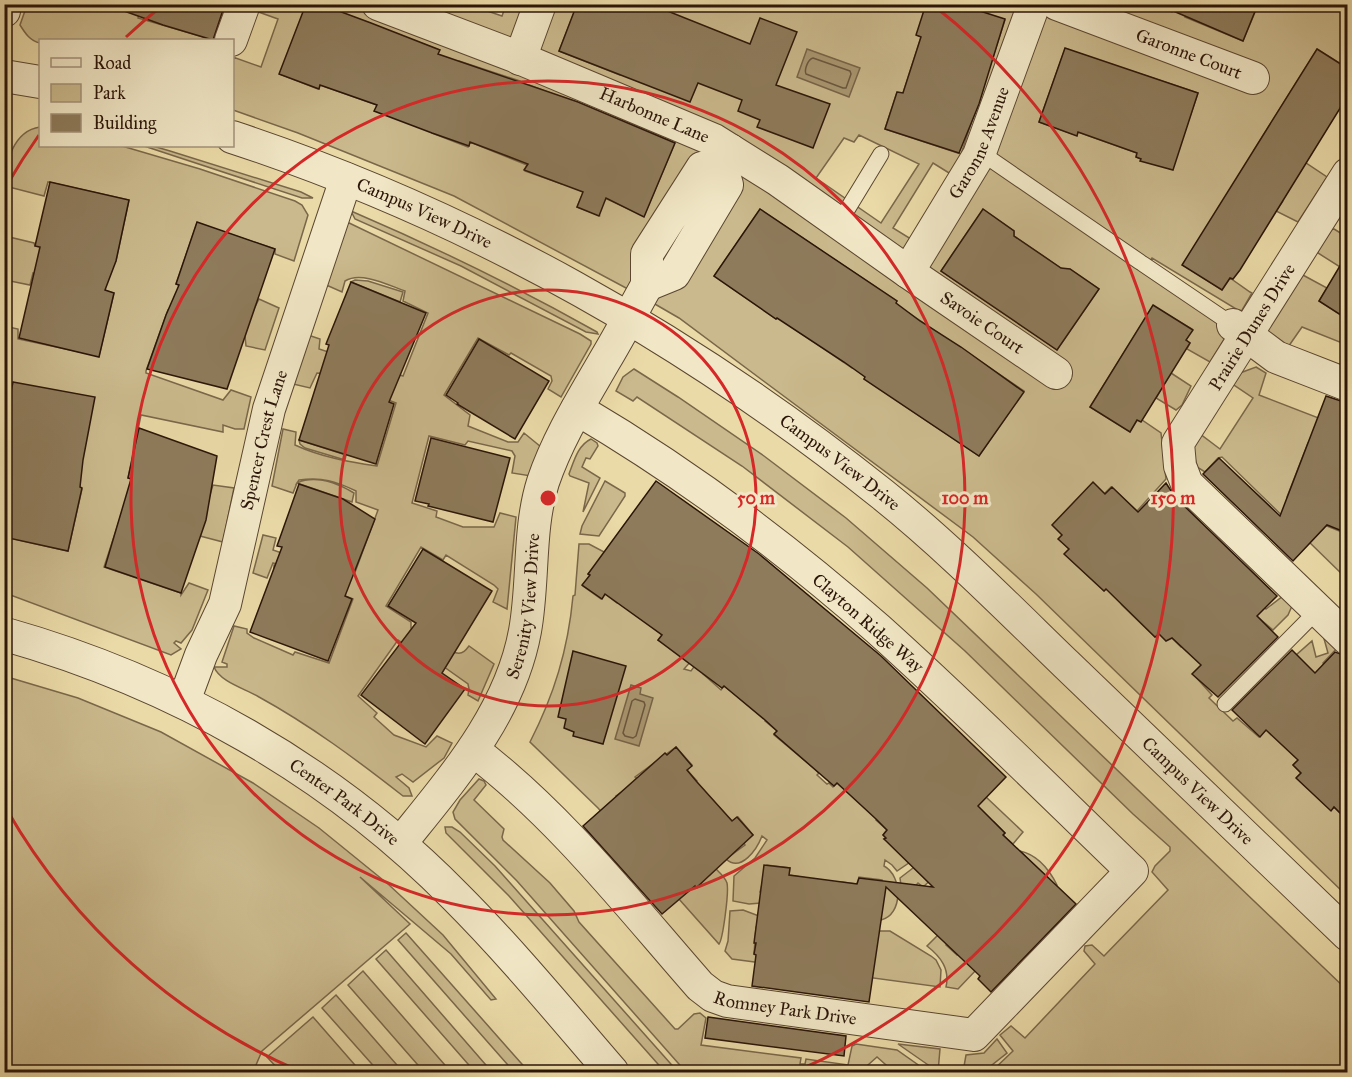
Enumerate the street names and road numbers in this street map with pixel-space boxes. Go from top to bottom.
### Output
street label: Garonne Court [1133,24,1246,84]
street label: Harbonne Lane [596,82,713,148]
street label: Garonne Avenue [944,84,1014,203]
street label: Campus View Drive [353,173,496,253]
street label: Prairie Dunes Drive [1204,259,1300,395]
street label: Savoie Court [936,286,1028,359]
street label: Spencer Crest Lane [236,367,292,512]
street label: Campus View Drive [775,409,905,516]
street label: Serenity View Drive [501,532,544,682]
street label: Clayton Ridge Way [807,569,929,679]
street label: Campus View Drive [1137,732,1258,850]
street label: Center Park Drive [285,754,404,850]
street label: Romney Park Drive [711,986,858,1030]

